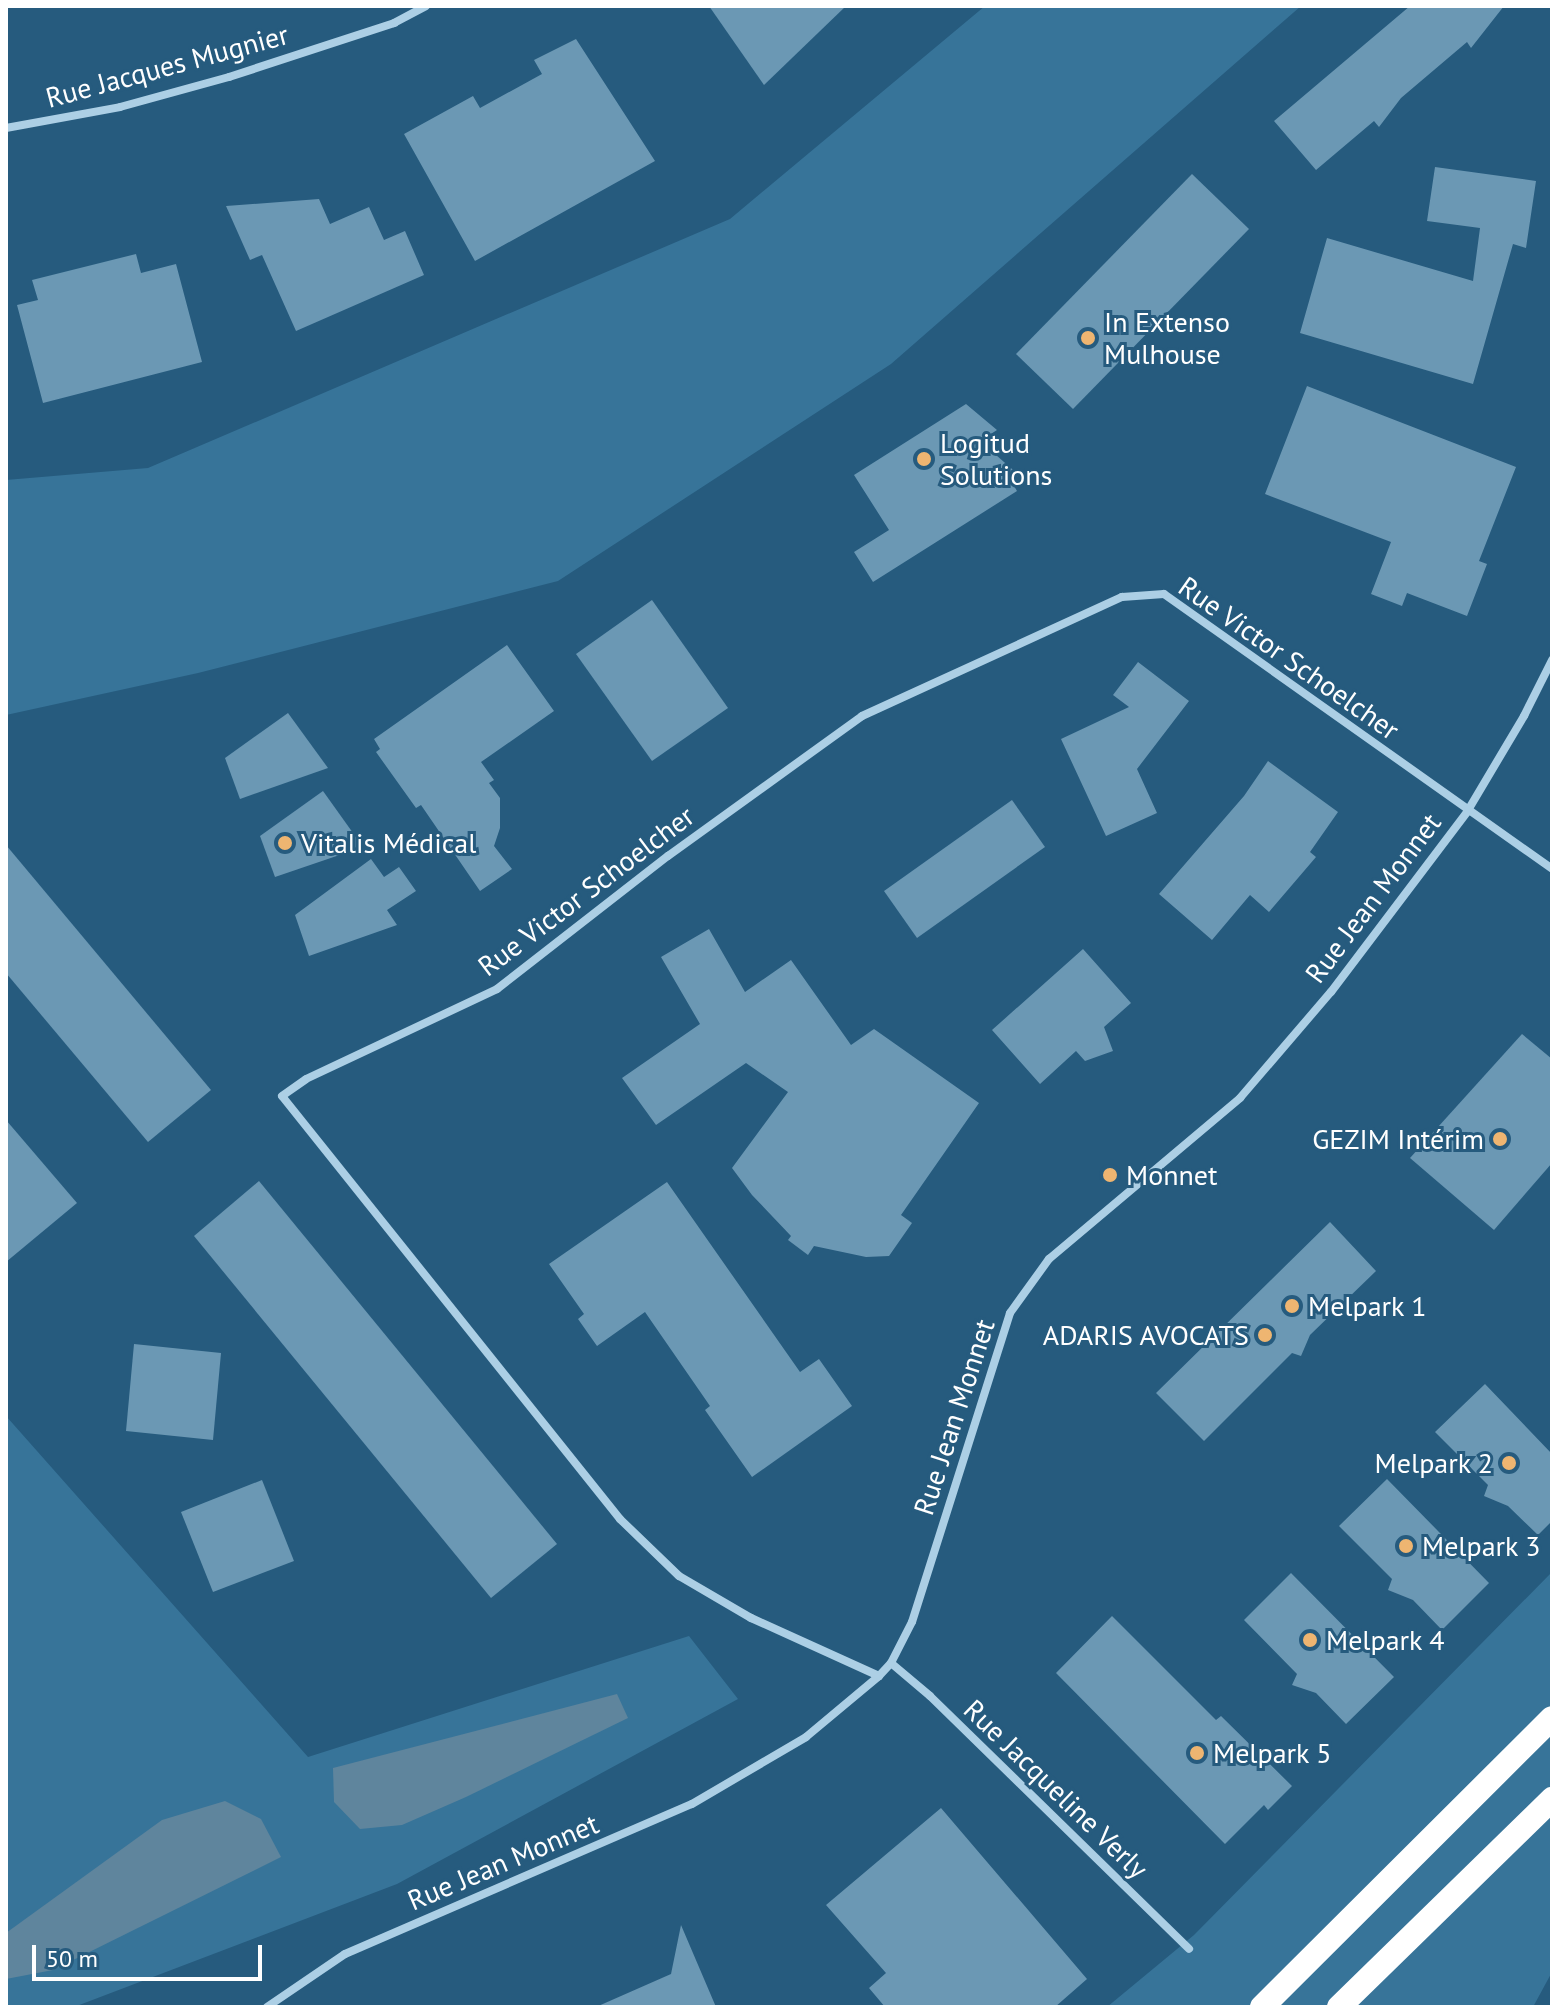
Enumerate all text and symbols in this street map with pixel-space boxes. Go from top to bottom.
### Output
street label: Rue Jacques Mugnier [42,17,292,115]
place label: In Extenso Mulhouse [1104,305,1230,371]
marker: In Extenso Mulhouse [1079,329,1097,347]
place label: Logitud Solutions [940,426,1052,492]
marker: Logitud Solutions [915,450,933,468]
street label: Rue Victor Schoelcher [1172,569,1406,747]
street label: Rue Victor Schoelcher [471,799,701,983]
street label: Rue Jean Monnet [1298,807,1448,989]
place label: Vitalis Médical [301,826,476,860]
marker: Vitalis Médical [276,834,294,852]
place label: GEZIM Intérim [1312,1122,1484,1156]
marker: GEZIM Intérim [1491,1130,1509,1148]
place label: Monnet [1126,1158,1218,1192]
marker: Monnet [1101,1166,1119,1184]
place label: Melpark 1 [1308,1289,1427,1323]
marker: Melpark 1 [1283,1297,1301,1315]
street label: Rue Jean Monnet [907,1315,1001,1519]
place label: ADARIS AVOCATS [1042,1318,1249,1352]
marker: ADARIS AVOCATS [1256,1326,1274,1344]
place label: Melpark 2 [1374,1446,1493,1480]
marker: Melpark 2 [1500,1454,1518,1472]
place label: Melpark 3 [1422,1529,1541,1563]
marker: Melpark 3 [1397,1537,1415,1555]
place label: Melpark 4 [1326,1623,1445,1657]
marker: Melpark 4 [1301,1631,1319,1649]
street label: Rue Jacqueline Verly [957,1692,1155,1886]
place label: Melpark 5 [1213,1736,1332,1770]
marker: Melpark 5 [1188,1744,1206,1762]
street label: Rue Jean Monnet [403,1807,603,1917]
scale bar [36,1929,266,1979]
text: 50 m [46,1943,98,1974]

